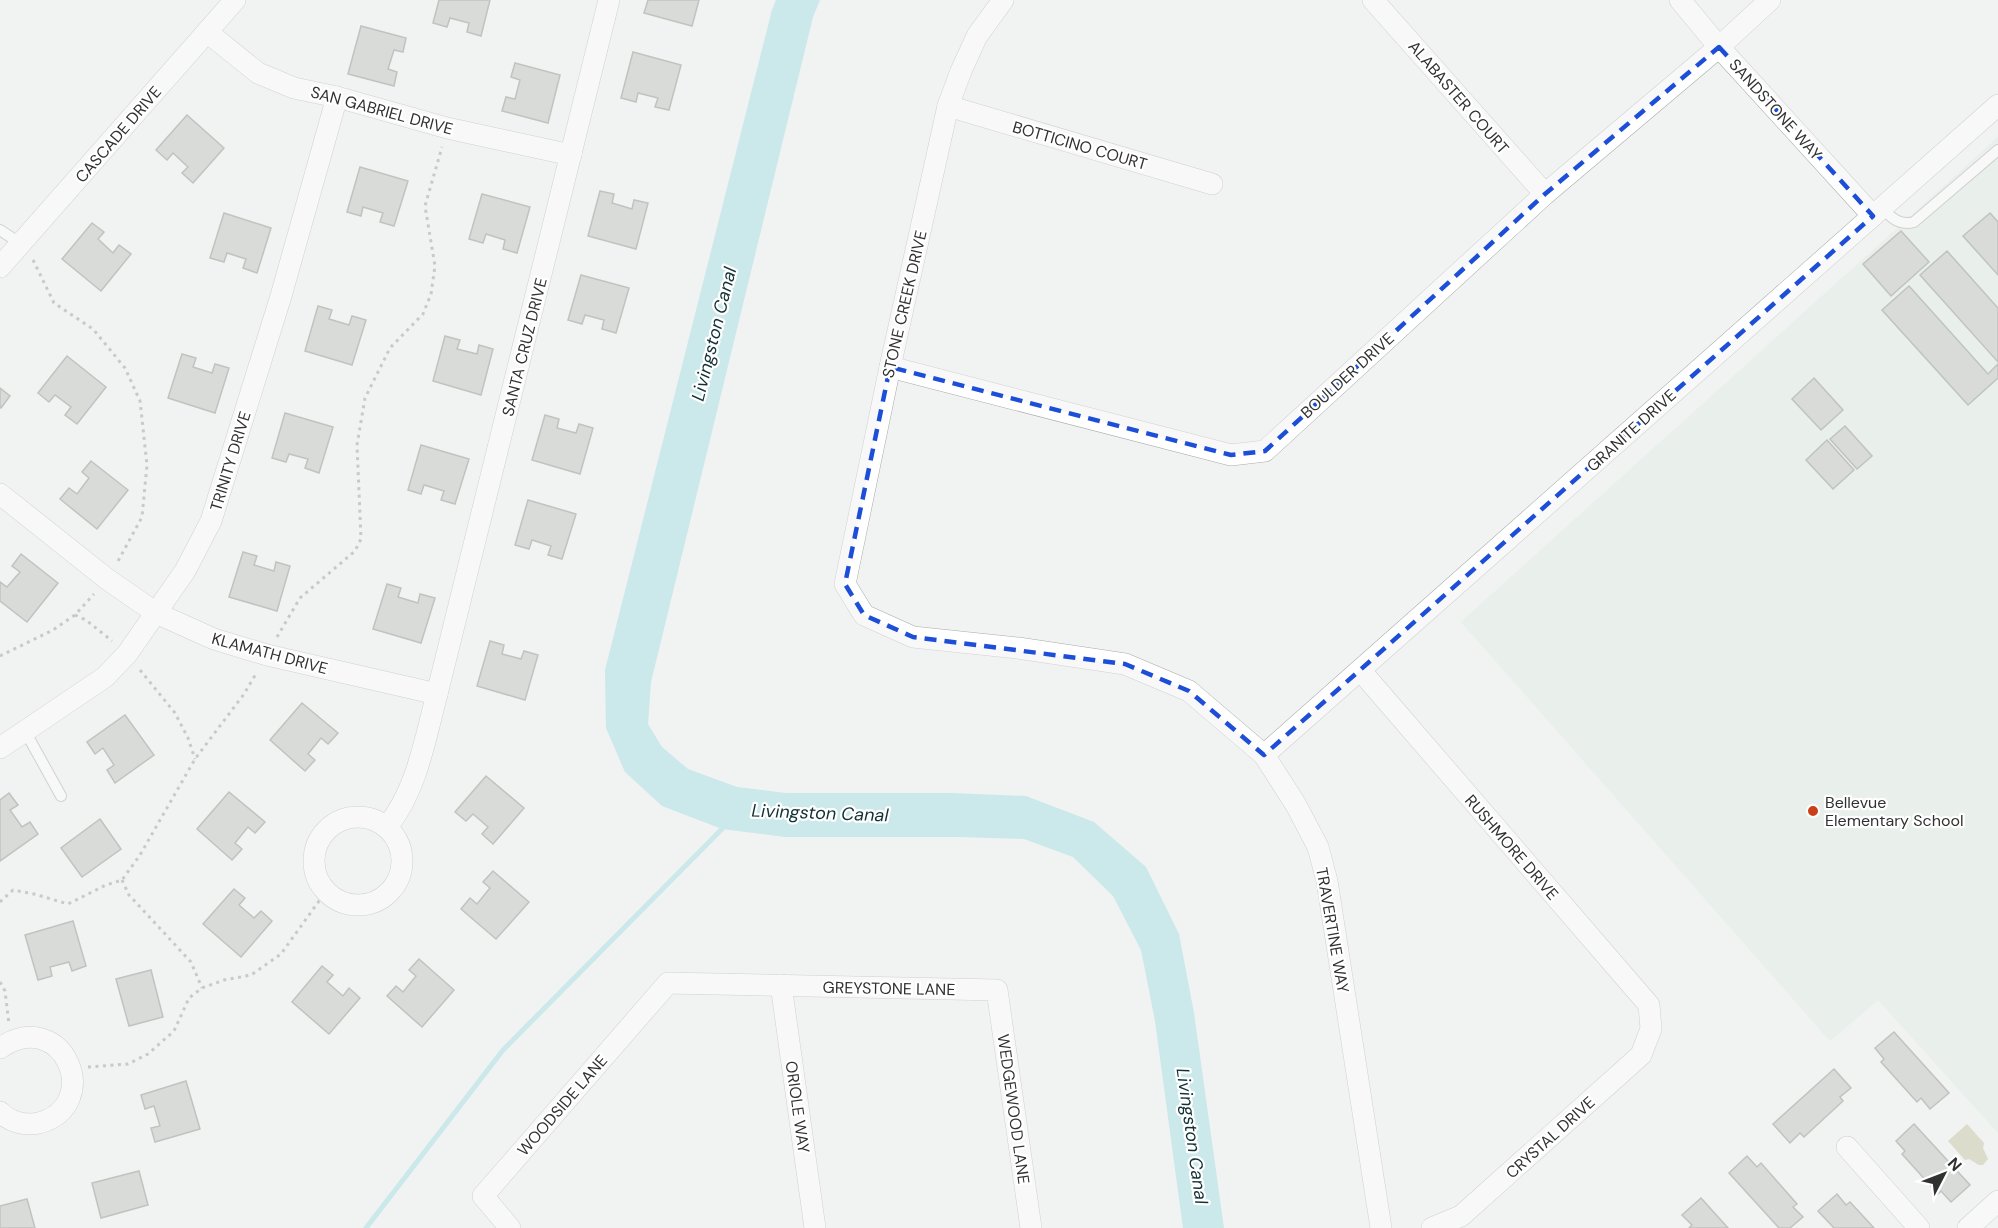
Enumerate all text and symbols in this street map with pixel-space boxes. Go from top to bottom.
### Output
street label: ALABASTER COURT [1404,36,1514,158]
street label: SANDSTONE WAY [1725,54,1827,164]
street label: SAN GABRIEL DRIVE [308,81,455,140]
street label: CASCADE DRIVE [71,82,166,187]
street label: BOTTICINO COURT [1010,116,1150,175]
street label: STONE CREEK DRIVE [877,228,932,380]
water label: Livingston Canal [686,264,742,403]
street label: SANTA CRUZ DRIVE [497,276,552,419]
street label: BOULDER DRIVE [1296,328,1398,423]
street label: GRANITE DRIVE [1582,385,1680,476]
street label: TRINITY DRIVE [205,409,256,514]
street label: KLAMATH DRIVE [210,628,330,679]
street label: RUSHMORE DRIVE [1460,790,1563,904]
place label: Bellevue Elementary School [1825,792,1963,831]
water label: Livingston Canal [751,799,890,827]
marker: Bellevue Elementary School [1806,804,1820,818]
street label: TRAVERTINE WAY [1311,866,1354,994]
street label: GREYSTONE LANE [823,977,955,1000]
street label: WEDGEWOOD LANE [993,1033,1034,1185]
street label: WOODSIDE LANE [513,1050,612,1160]
street label: ORIOLE WAY [781,1060,814,1155]
water label: Livingston Canal [1171,1066,1214,1206]
street label: CRYSTAL DRIVE [1501,1092,1599,1183]
north arrow [1914,1144,1974,1204]
text: N [1943,1153,1966,1176]

